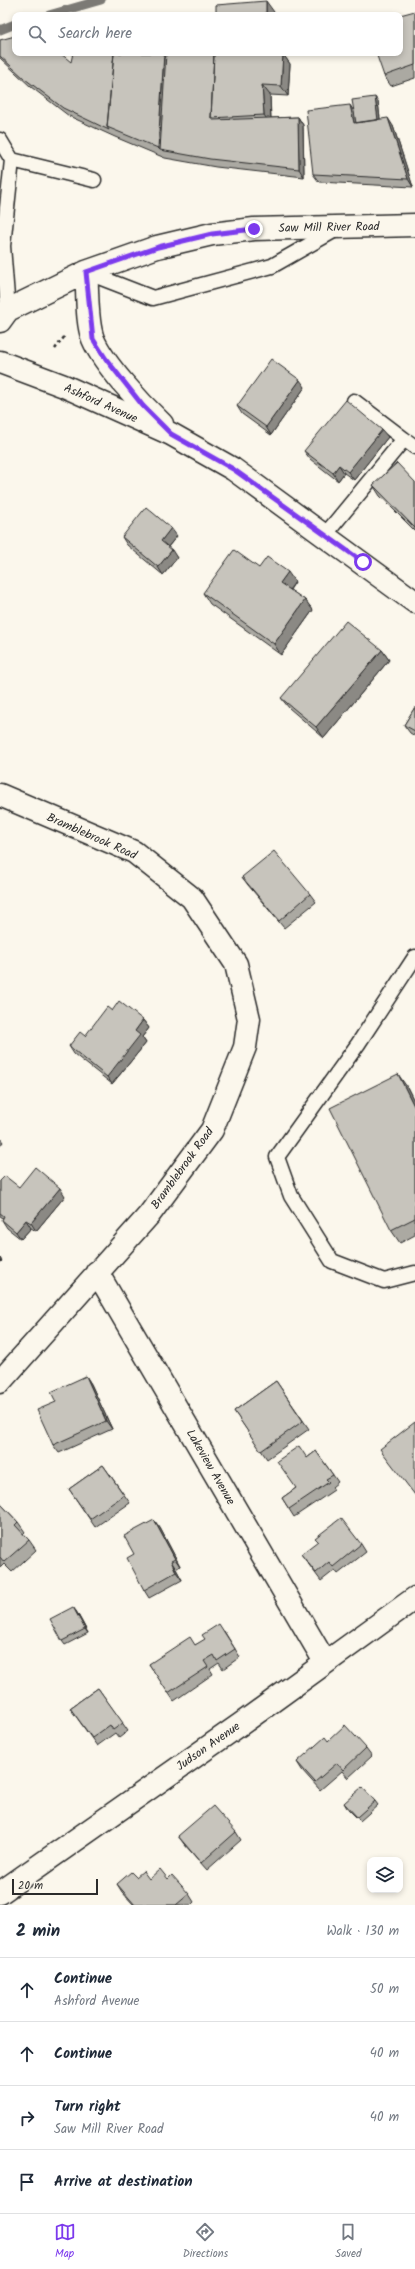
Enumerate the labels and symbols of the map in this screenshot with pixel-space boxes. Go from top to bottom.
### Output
street label: Saw Mill River Road [278,217,381,238]
route end [245,220,263,238]
street label: Ashford Avenue [61,379,141,428]
route start [354,553,372,571]
street label: Bramblebrook Road [44,808,141,865]
street label: Bramblebrook Road [146,1123,219,1213]
street label: Lakeview Avenue [181,1426,240,1509]
street label: Judson Avenue [172,1717,245,1776]
scale bar [12,1877,98,1896]

